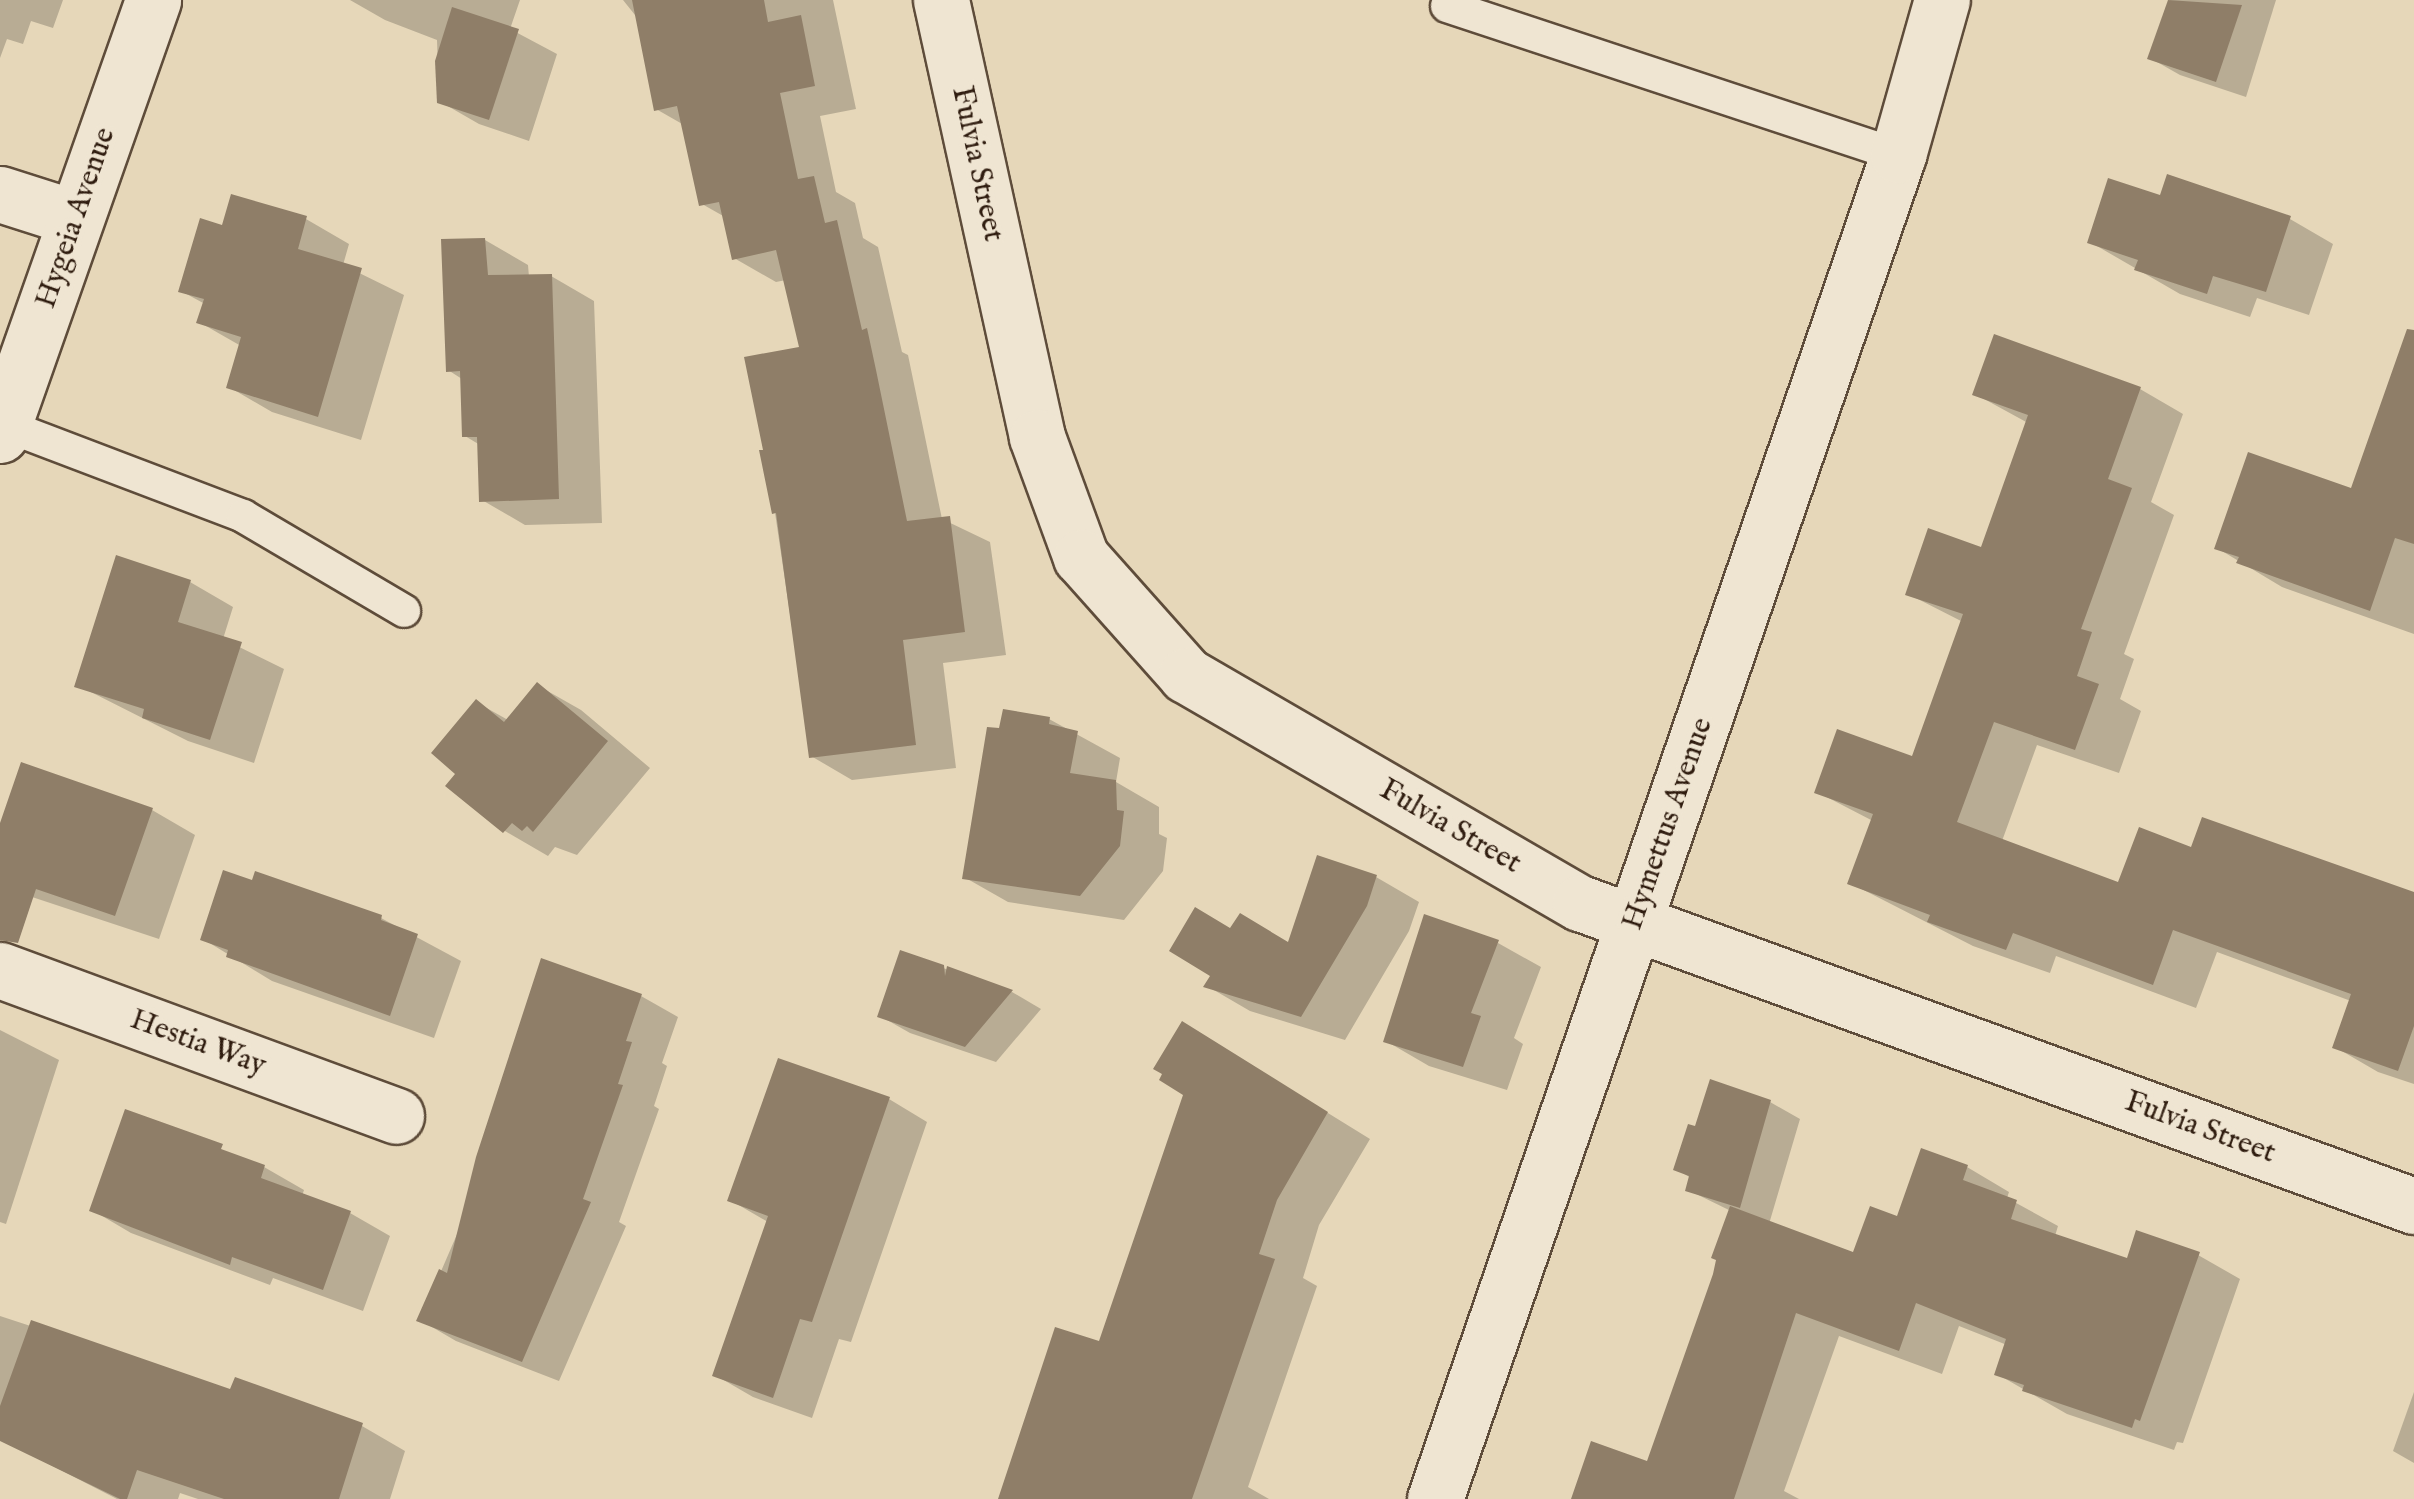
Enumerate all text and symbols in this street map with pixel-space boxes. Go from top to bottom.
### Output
street label: Fulvia Street [943,83,1011,245]
street label: Hygeia Avenue [28,123,124,313]
street label: Hymettus Avenue [1615,713,1721,935]
street label: Fulvia Street [1373,772,1527,882]
street label: Hestia Way [125,1002,271,1084]
street label: Fulvia Street [2120,1084,2280,1172]

